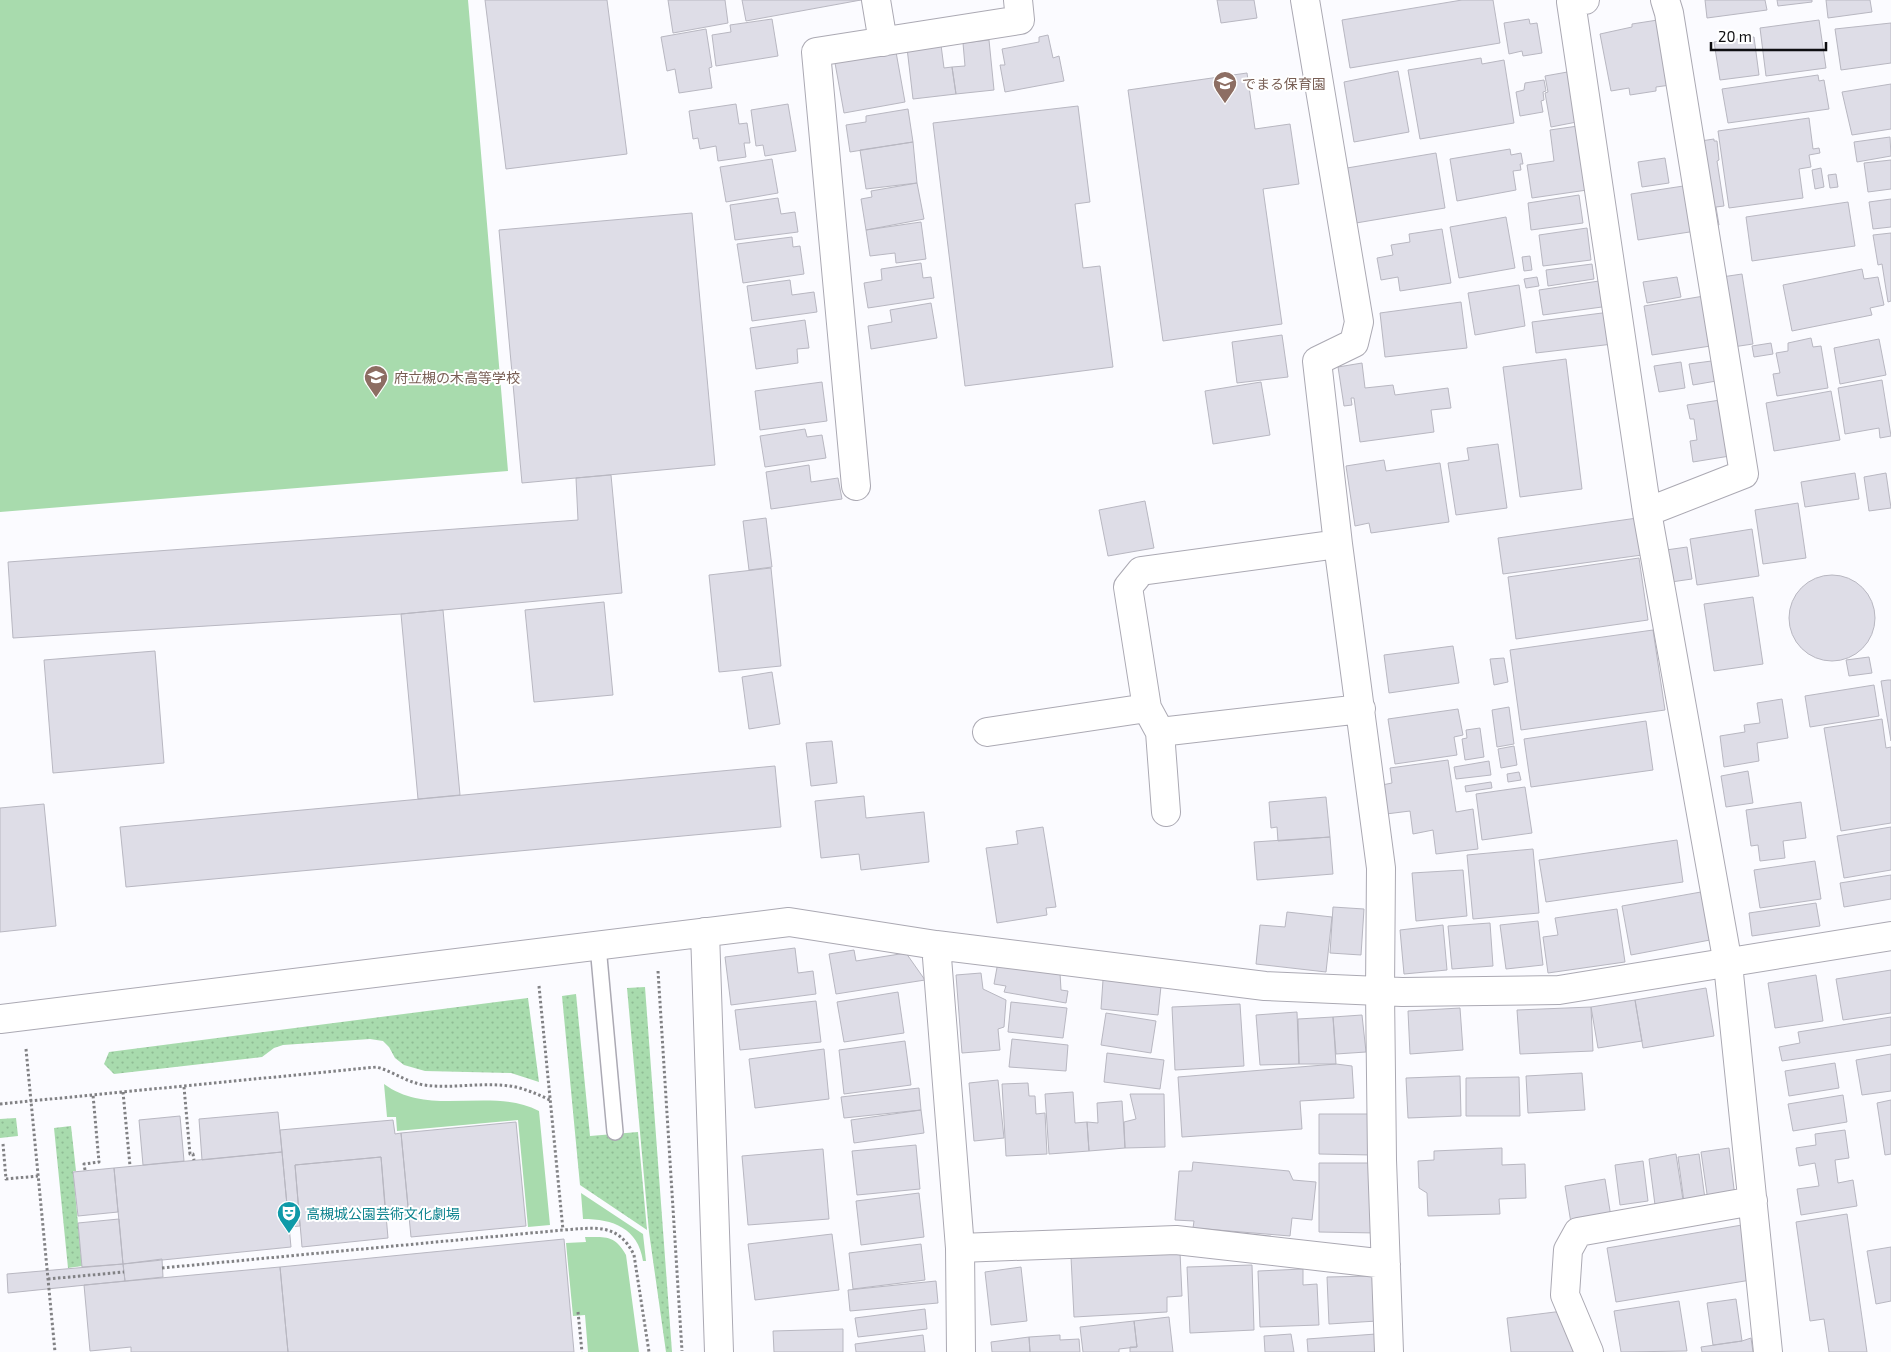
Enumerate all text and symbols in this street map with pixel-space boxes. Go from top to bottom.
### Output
scale bar [1711,20,1826,52]
text: 20 m [1718,27,1752,45]
school or university icon: でまる保育園 [1212,70,1238,104]
place label: でまる保育園 [1242,75,1326,92]
school or university icon: 府立槻の木高等学校 [363,364,389,398]
place label: 府立槻の木高等学校 [394,369,520,386]
theatre icon: 高槻城公園芸術文化劇場 [276,1200,302,1234]
place label: 高槻城公園芸術文化劇場 [306,1205,460,1222]

